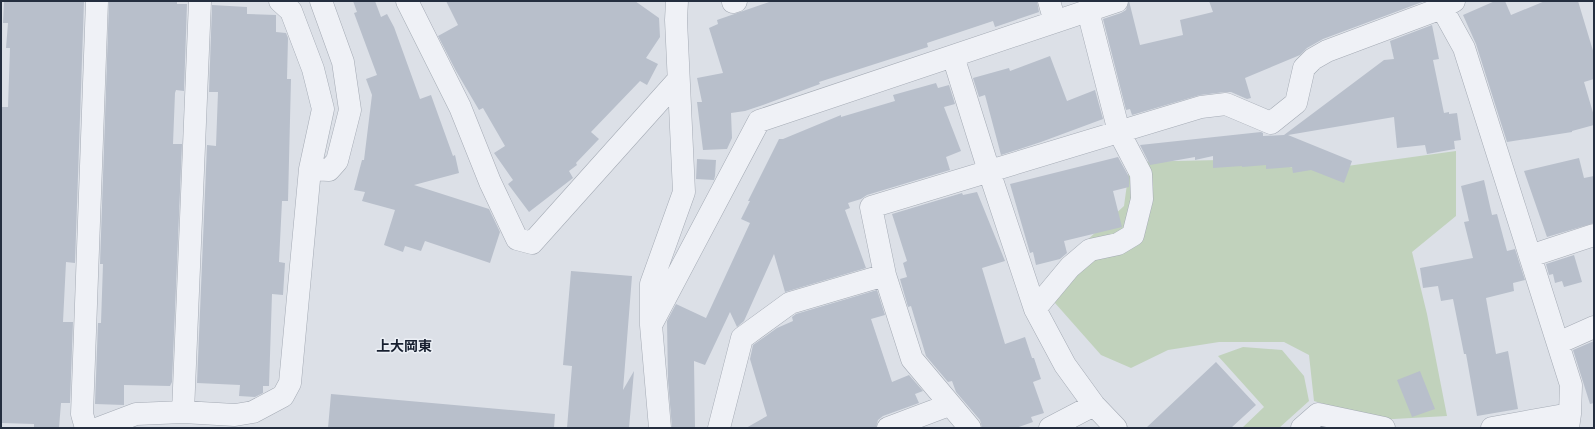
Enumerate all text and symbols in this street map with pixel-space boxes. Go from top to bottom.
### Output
district label: 上大岡東 [376,337,432,355]

